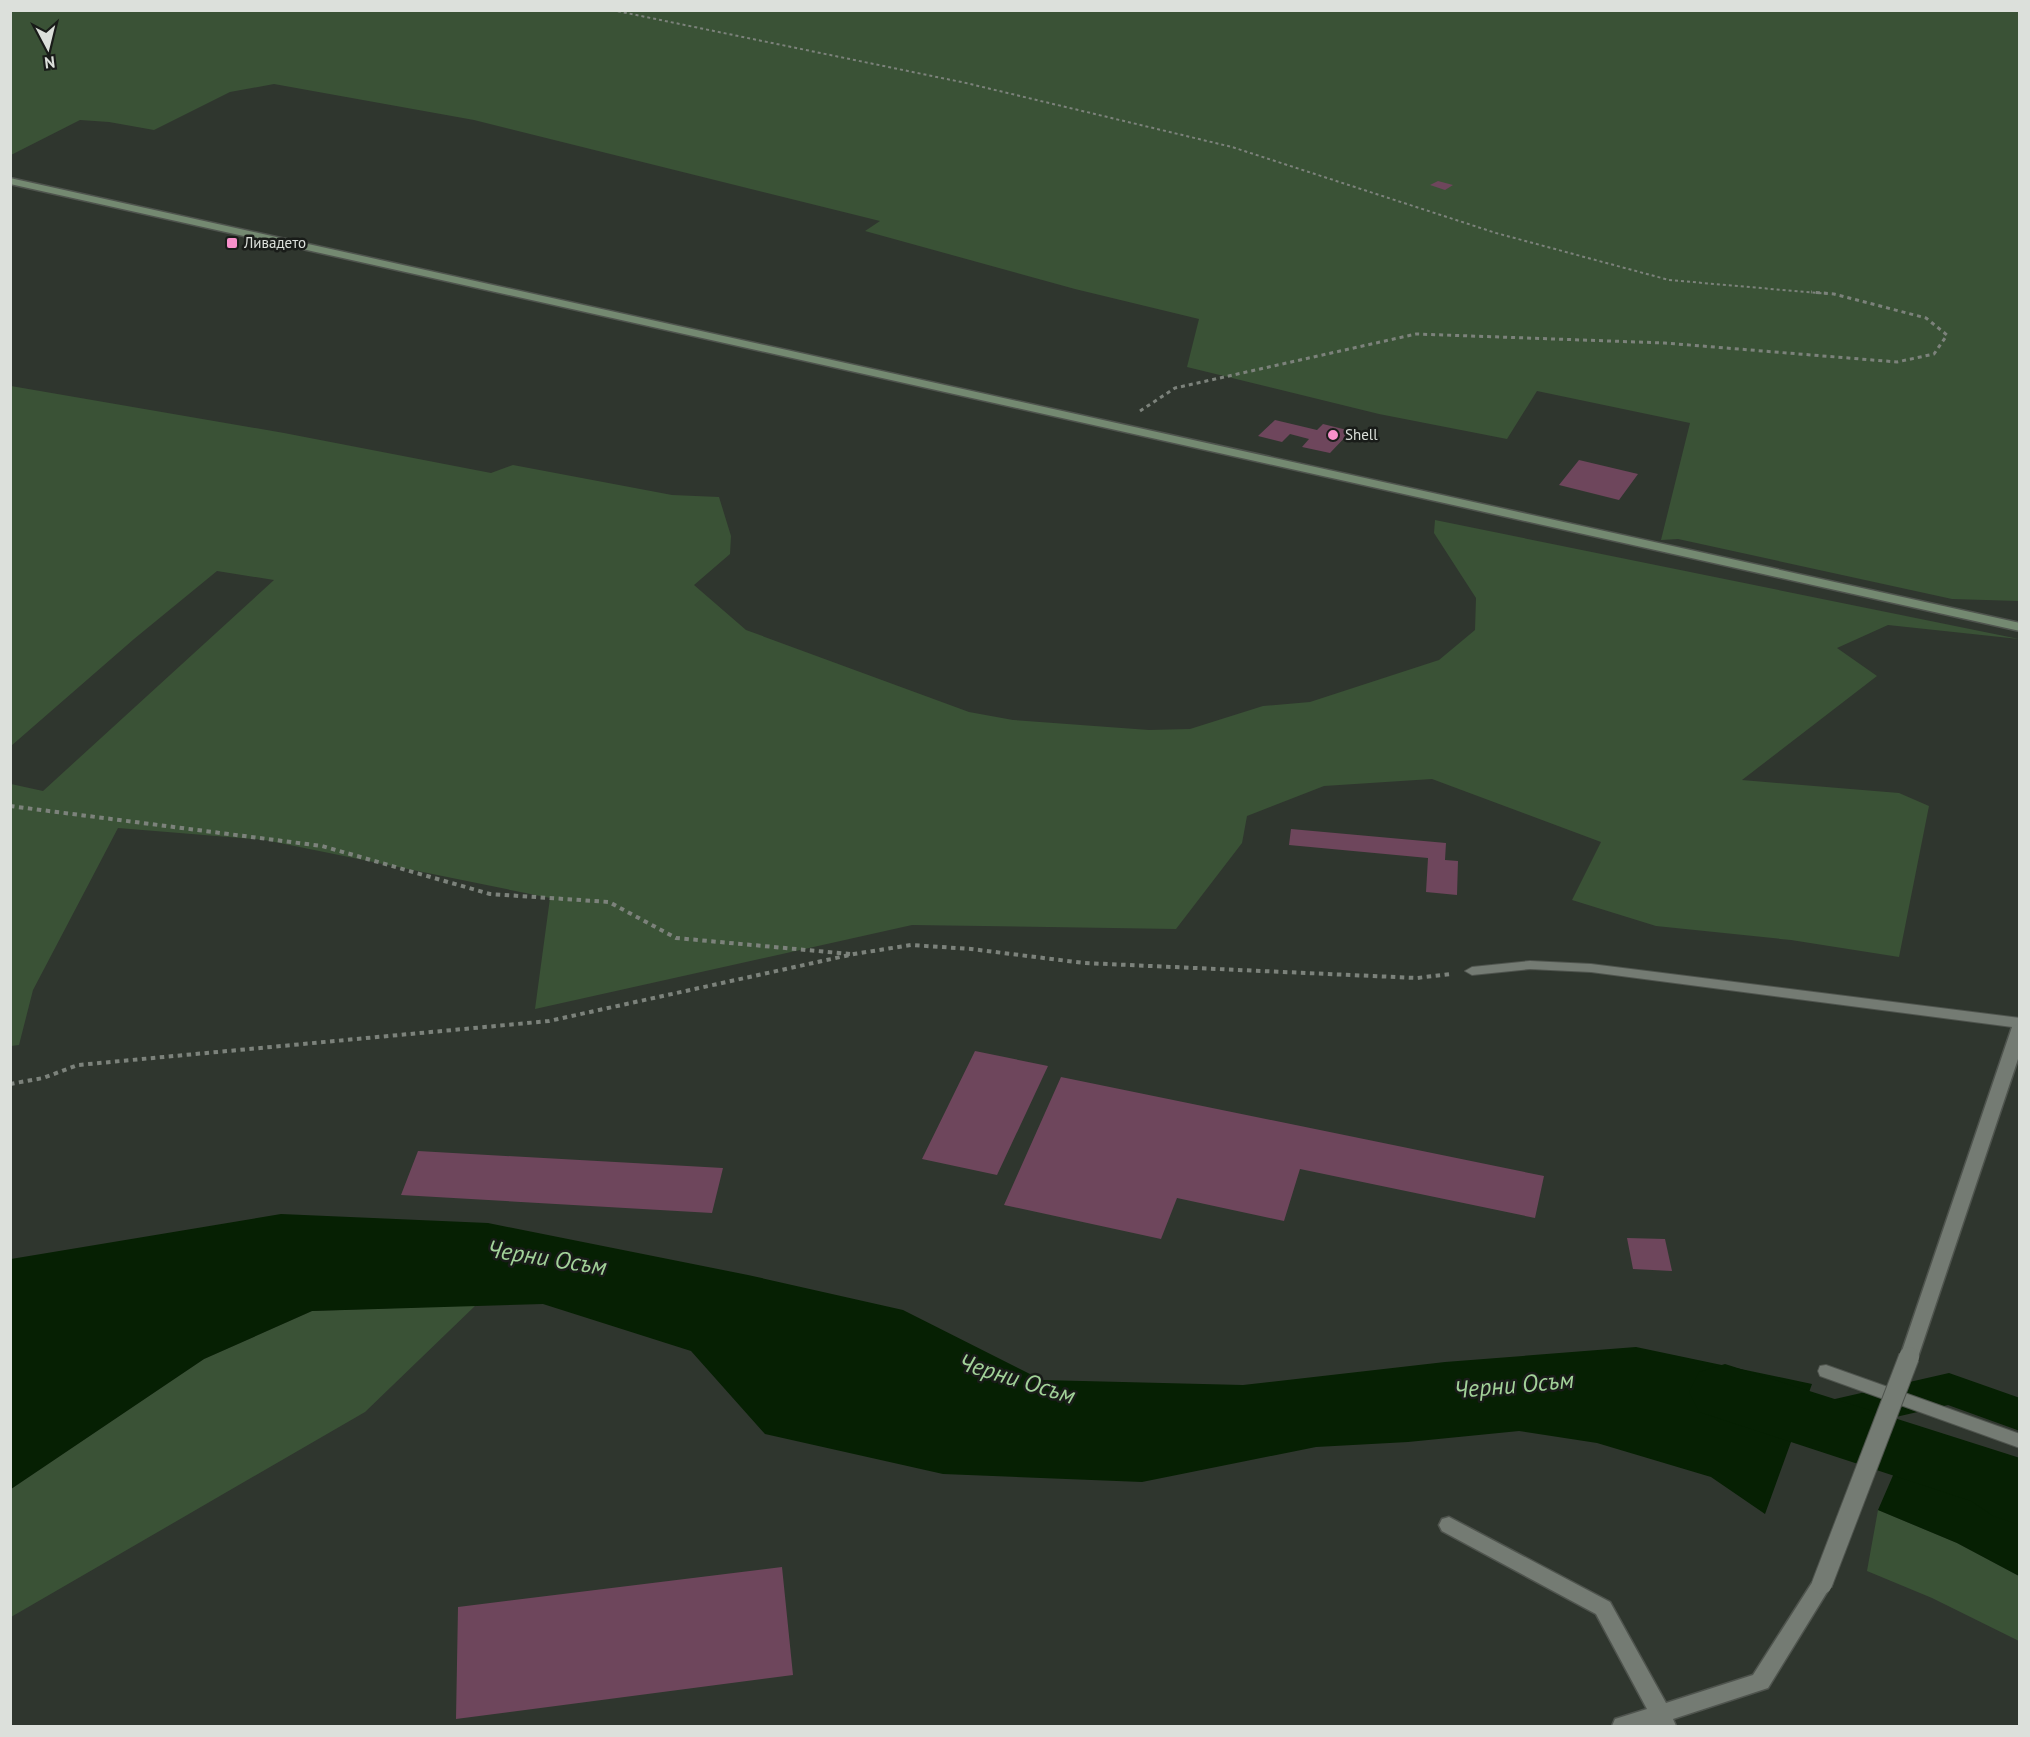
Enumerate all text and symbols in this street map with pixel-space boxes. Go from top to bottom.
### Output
north arrow [18,18,78,78]
text: N [43,52,56,73]
place label: Ливадето [243,233,306,252]
marker: Ливадето [225,236,239,250]
place label: Shell [1345,425,1378,444]
marker: Shell [1326,428,1340,442]
water label: Черни Осъм [485,1233,609,1282]
water label: Черни Осъм [955,1346,1079,1411]
water label: Черни Осъм [1453,1364,1575,1405]

